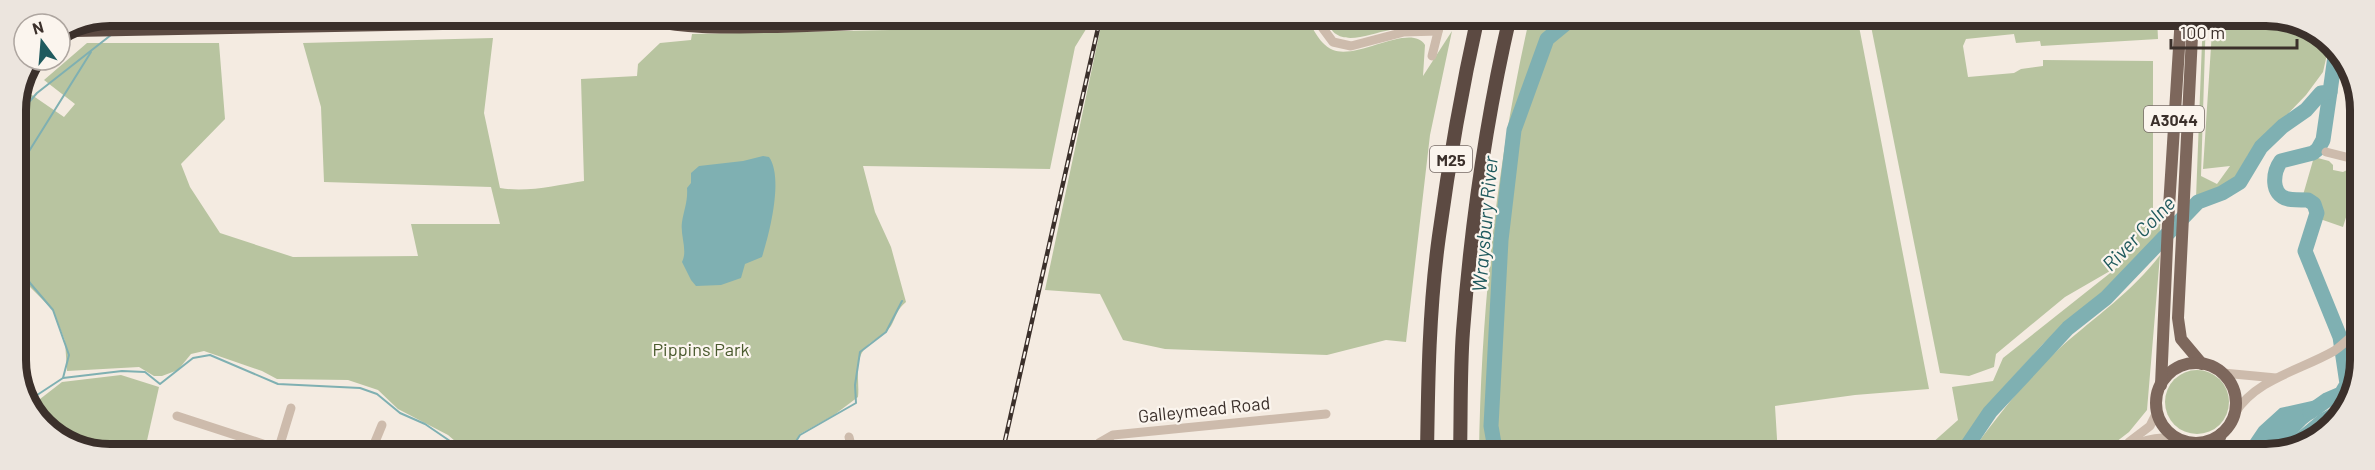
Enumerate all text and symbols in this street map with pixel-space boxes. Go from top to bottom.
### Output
north arrow [12,12,72,72]
scale bar [2171,12,2297,50]
text: N [30,17,45,38]
text: 100 m [2180,21,2225,43]
road number: A3044 [2144,106,2204,132]
road number: M25 [1430,146,1472,172]
water label: Wraysbury River [1466,154,1502,293]
water label: River Colne [2097,191,2179,275]
park label: Pippins Park [652,338,750,360]
street label: Galleymead Road [1137,391,1271,427]

